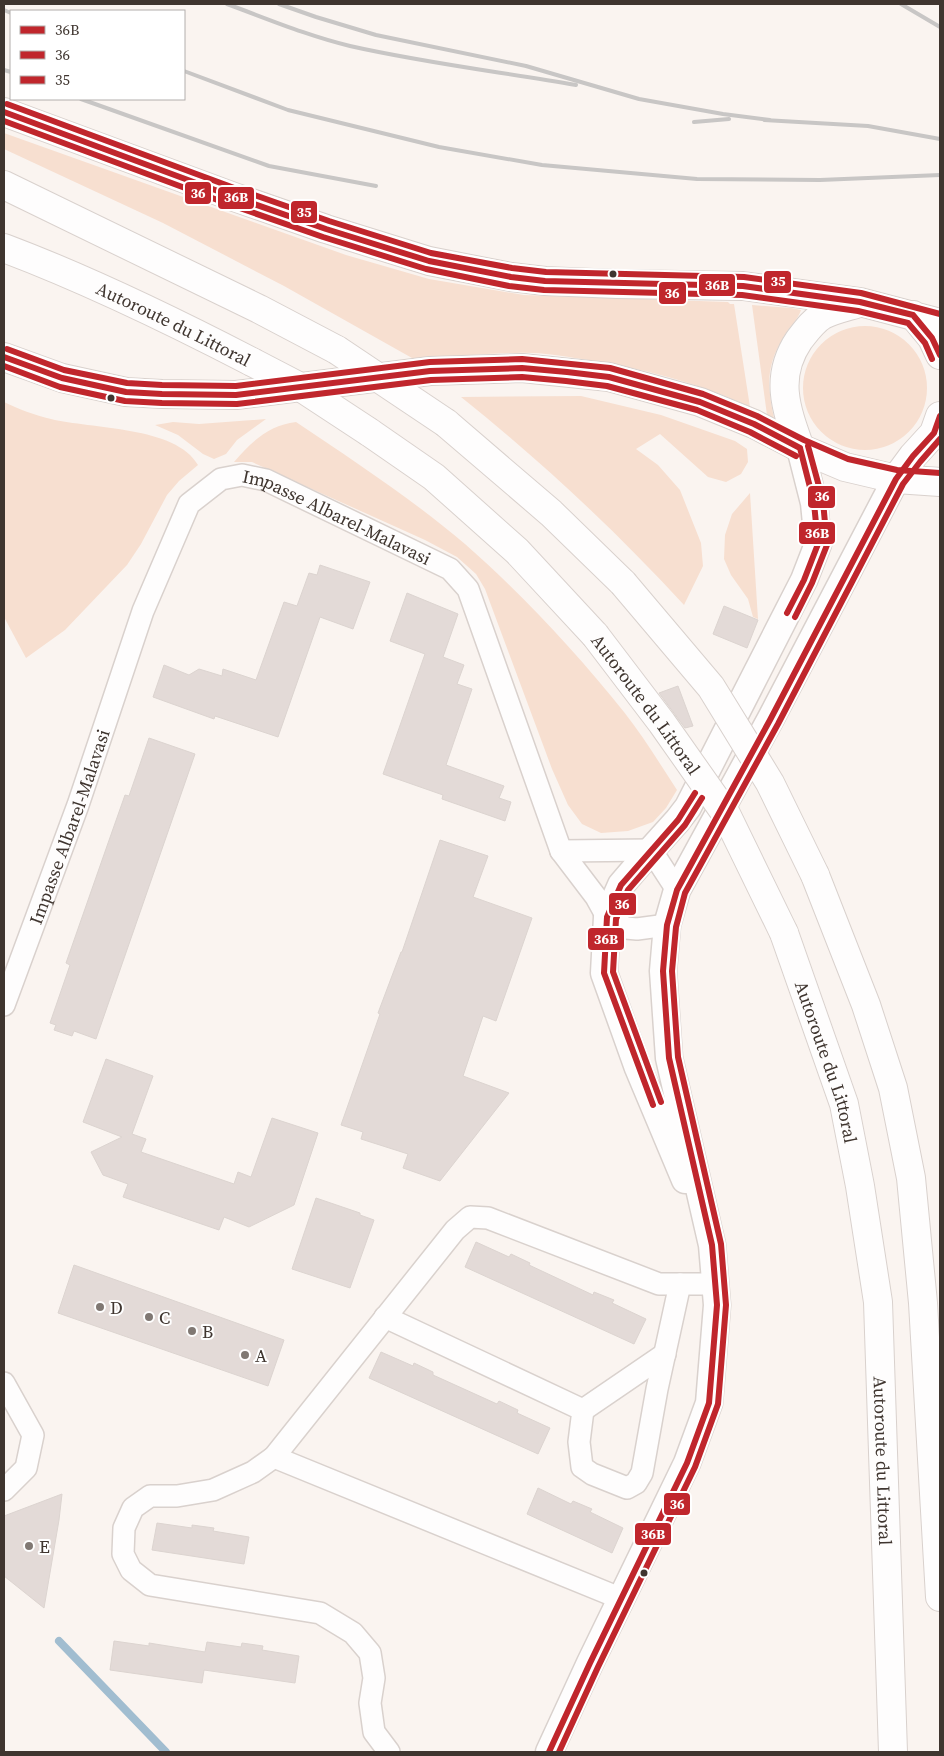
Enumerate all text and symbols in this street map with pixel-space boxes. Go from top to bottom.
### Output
legend [10,10,185,100]
text: 36B [55,19,79,40]
text: 36 [55,44,70,65]
text: 35 [55,69,70,90]
line badge: 36 [184,181,212,205]
text: 36 [190,183,206,203]
line badge: 36B [217,186,255,210]
text: 36B [224,187,248,207]
line badge: 35 [290,200,318,224]
text: 35 [296,202,312,222]
unlabelled marker [608,269,618,279]
line badge: 35 [763,270,792,294]
text: 35 [770,271,786,291]
line badge: 36B [698,273,736,297]
street label: Autoroute du Littoral [93,275,256,372]
text: 36B [705,275,729,295]
line badge: 36 [658,281,687,305]
text: 36 [664,283,680,303]
unlabelled marker [106,393,116,403]
street label: Impasse Albarel-Malavasi [240,463,435,570]
line badge: 36 [807,485,836,509]
text: 36 [814,486,830,506]
line badge: 36B [798,521,836,545]
text: 36B [805,523,829,543]
street label: Autoroute du Littoral [586,629,707,779]
street label: Impasse Albarel-Malavasi [23,726,115,928]
line badge: 36 [608,892,637,916]
text: 36 [614,894,630,914]
line badge: 36B [587,927,625,951]
text: 36B [594,929,618,949]
street label: Autoroute du Littoral [789,977,864,1145]
place label: D [110,1295,123,1320]
marker: D [94,1301,106,1313]
place label: C [159,1305,170,1330]
marker: C [143,1311,155,1323]
place label: B [202,1319,213,1344]
marker: B [186,1325,198,1337]
place label: A [255,1343,267,1368]
marker: A [239,1349,251,1361]
street label: Autoroute du Littoral [868,1376,899,1546]
line badge: 36 [663,1492,691,1516]
text: 36 [669,1494,685,1514]
line badge: 36B [634,1522,672,1546]
text: 36B [641,1524,665,1544]
place label: E [39,1534,50,1559]
marker: E [23,1540,35,1552]
unlabelled marker [639,1568,649,1578]

